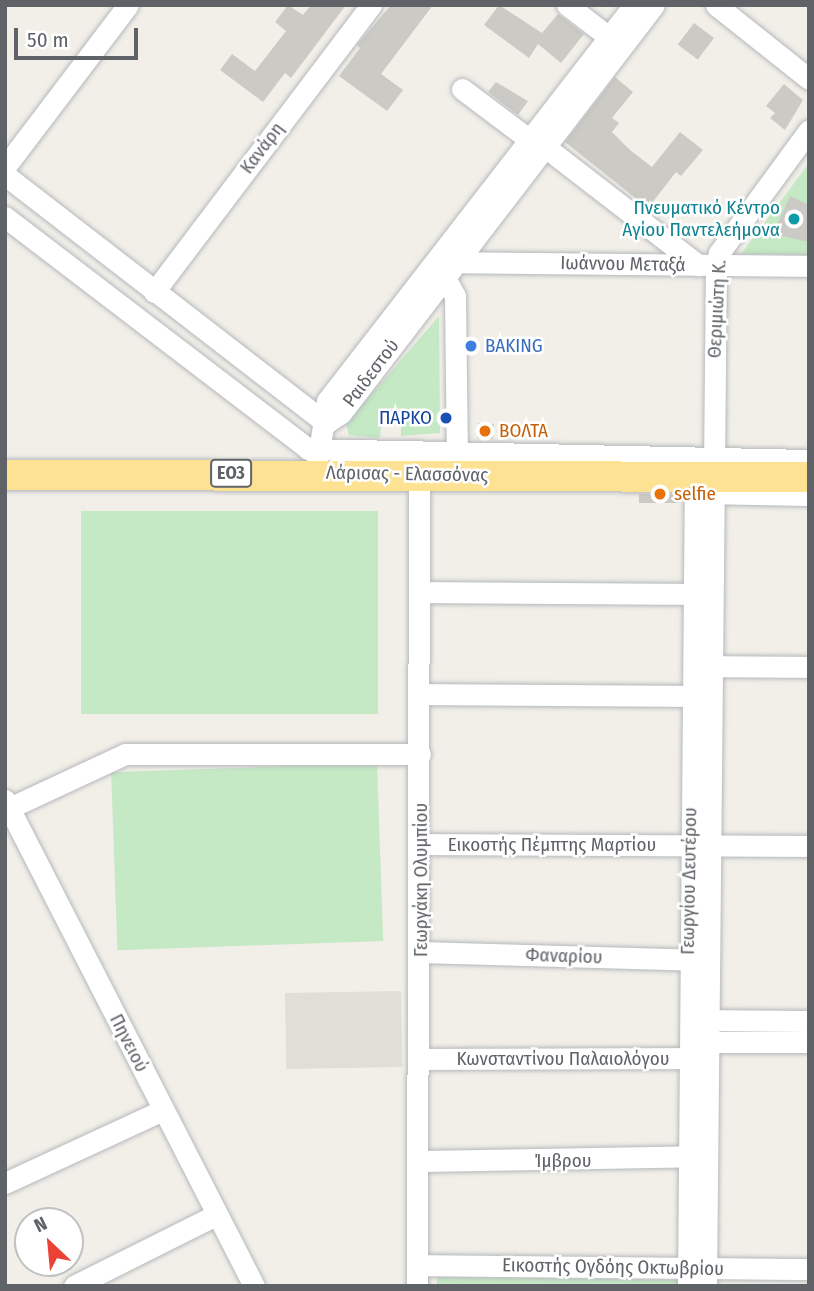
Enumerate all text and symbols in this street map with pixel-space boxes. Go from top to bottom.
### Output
scale bar [18,14,142,58]
text: 50 m [27,27,69,53]
street label: Κανάρη [235,118,289,178]
place label: Πνευματικό Κέντρο Αγίου Παντελεήμονα [622,197,780,241]
marker: Πνευματικό Κέντρο Αγίου Παντελεήμονα [786,211,802,227]
street label: Ιωάννου Μεταξά [560,252,686,276]
street label: Θεριμιώτη Κ. [703,259,731,359]
street label: Ραιδεστού [338,335,404,411]
place label: BAKING [485,335,543,357]
marker: BAKING [463,338,479,354]
place label: ΠΑΡΚΟ [379,407,432,429]
marker: ΠΑΡΚΟ [438,410,454,426]
place label: ΒΟΛΤΑ [499,420,548,442]
marker: ΒΟΛΤΑ [477,423,493,439]
road number: ΕΟ3 [210,458,252,488]
street label: Λάρισας - Ελασσόνας [326,461,488,487]
place label: selfie [674,483,716,505]
marker: selfie [652,486,668,502]
street label: Γεωργάκη Ολυμπίου [410,803,432,957]
street label: Γεωργίου Δευτέρου [676,807,702,955]
street label: Εικοστής Πέμπτης Μαρτίου [448,834,656,856]
street label: Φαναρίου [525,943,603,969]
street label: Πηνειού [105,1010,153,1076]
street label: Κωνσταντίνου Παλαιολόγου [457,1048,669,1070]
street label: Ίμβρου [535,1150,591,1172]
north arrow [14,1207,84,1277]
text: N [30,1212,51,1237]
street label: Εικοστής Ογδόης Οκτωβρίου [502,1254,724,1280]

